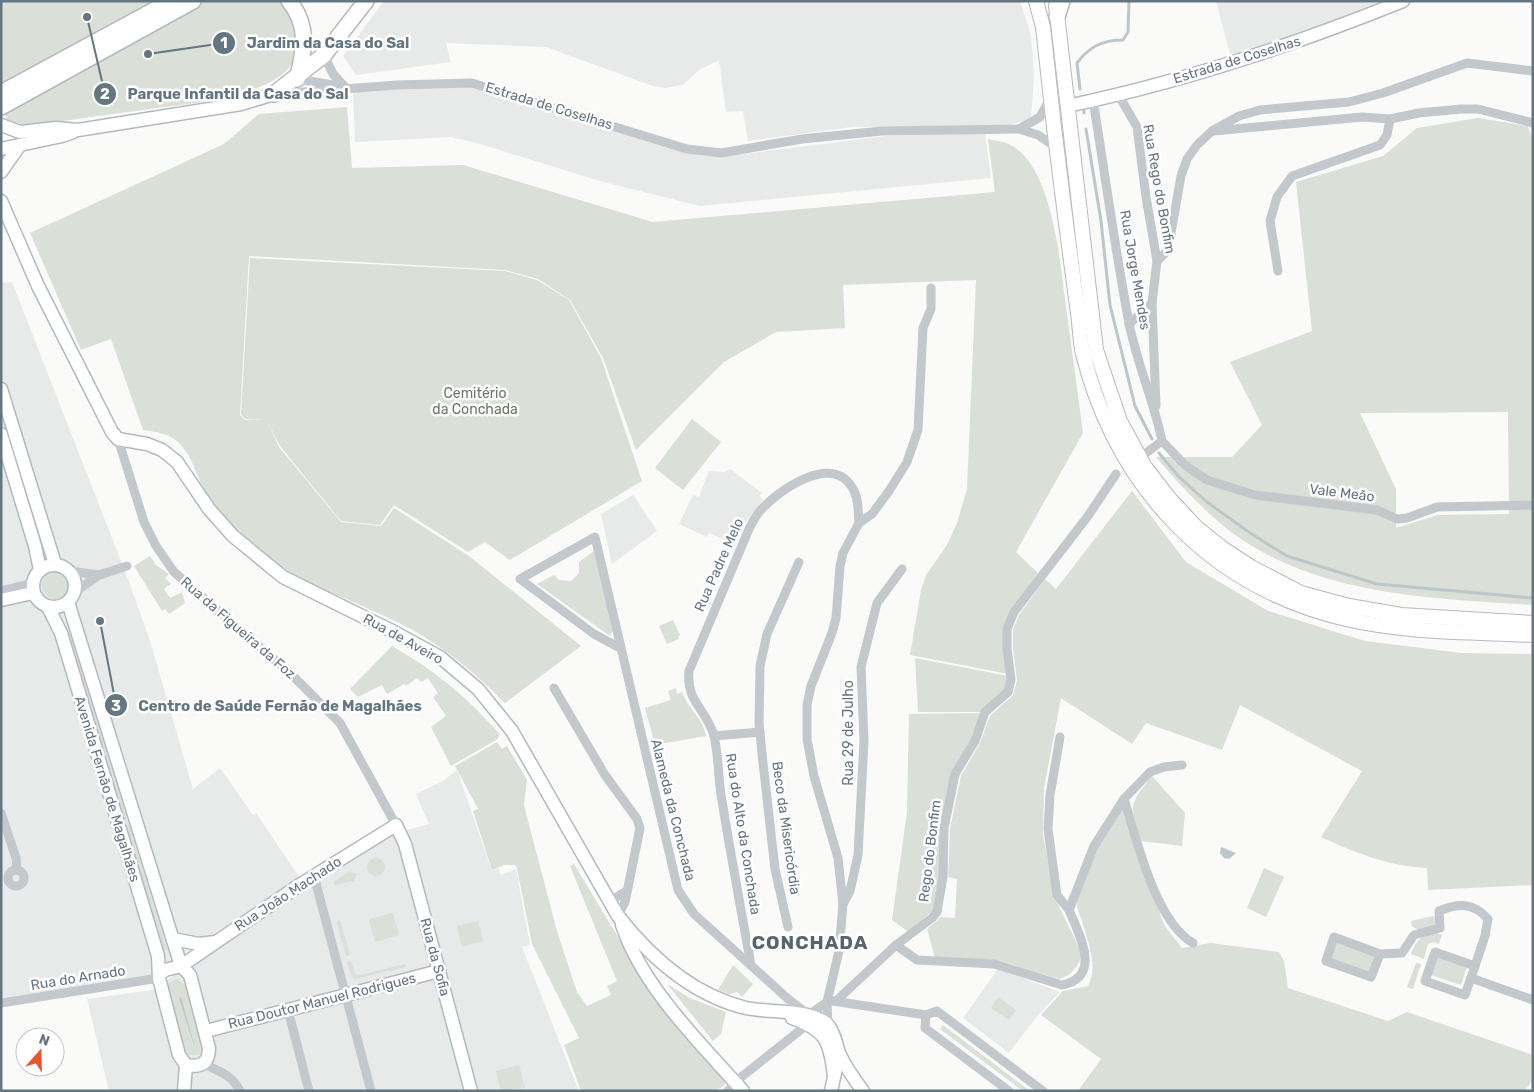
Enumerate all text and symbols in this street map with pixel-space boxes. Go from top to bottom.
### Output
callout: Jardim da Casa do Sal [212,28,419,58]
street label: Estrada de Coselhas [1171,33,1303,87]
text: 1 [220,34,228,52]
text: Jardim da Casa do Sal [247,34,409,52]
callout: Parque Infantil da Casa do Sal [92,79,358,109]
street label: Estrada de Coselhas [483,79,615,133]
text: 2 [100,85,110,103]
text: Parque Infantil da Casa do Sal [127,85,349,103]
street label: Rua Rego do Bonfim [1139,123,1179,255]
street label: Rua Jorge Mendes [1116,209,1154,331]
park label: Cemitério da Conchada [432,385,518,418]
street label: Vale Meão [1308,481,1376,505]
street label: Rua Padre Melo [691,516,747,614]
street label: Rua da Figueira da Foz [177,573,299,683]
street label: Rua de Aveiro [360,610,446,668]
street label: Rua 29 de Julho [840,680,857,786]
callout: Centro de Saúde Fernão de Magalhães [104,690,432,720]
street label: Avenida Fernão de Magalhães [71,694,143,884]
text: 3 [111,697,121,715]
text: Centro de Saúde Fernão de Magalhães [138,697,422,715]
street label: Alameda da Conchada [647,737,699,883]
street label: Rua do Alto da Conchada [722,752,764,916]
street label: Beco da Misericórdia [768,760,804,896]
street label: Rego do Bonfim [915,799,945,903]
street label: Rua João Machado [231,853,345,935]
street label: Rua da Sofia [416,916,454,998]
district label: CONCHADA [752,931,868,954]
street label: Rua do Arnado [30,962,126,994]
street label: Rua Doutor Manuel Rodrigues [226,969,418,1033]
north arrow [15,1027,65,1077]
text: N [37,1031,52,1050]

